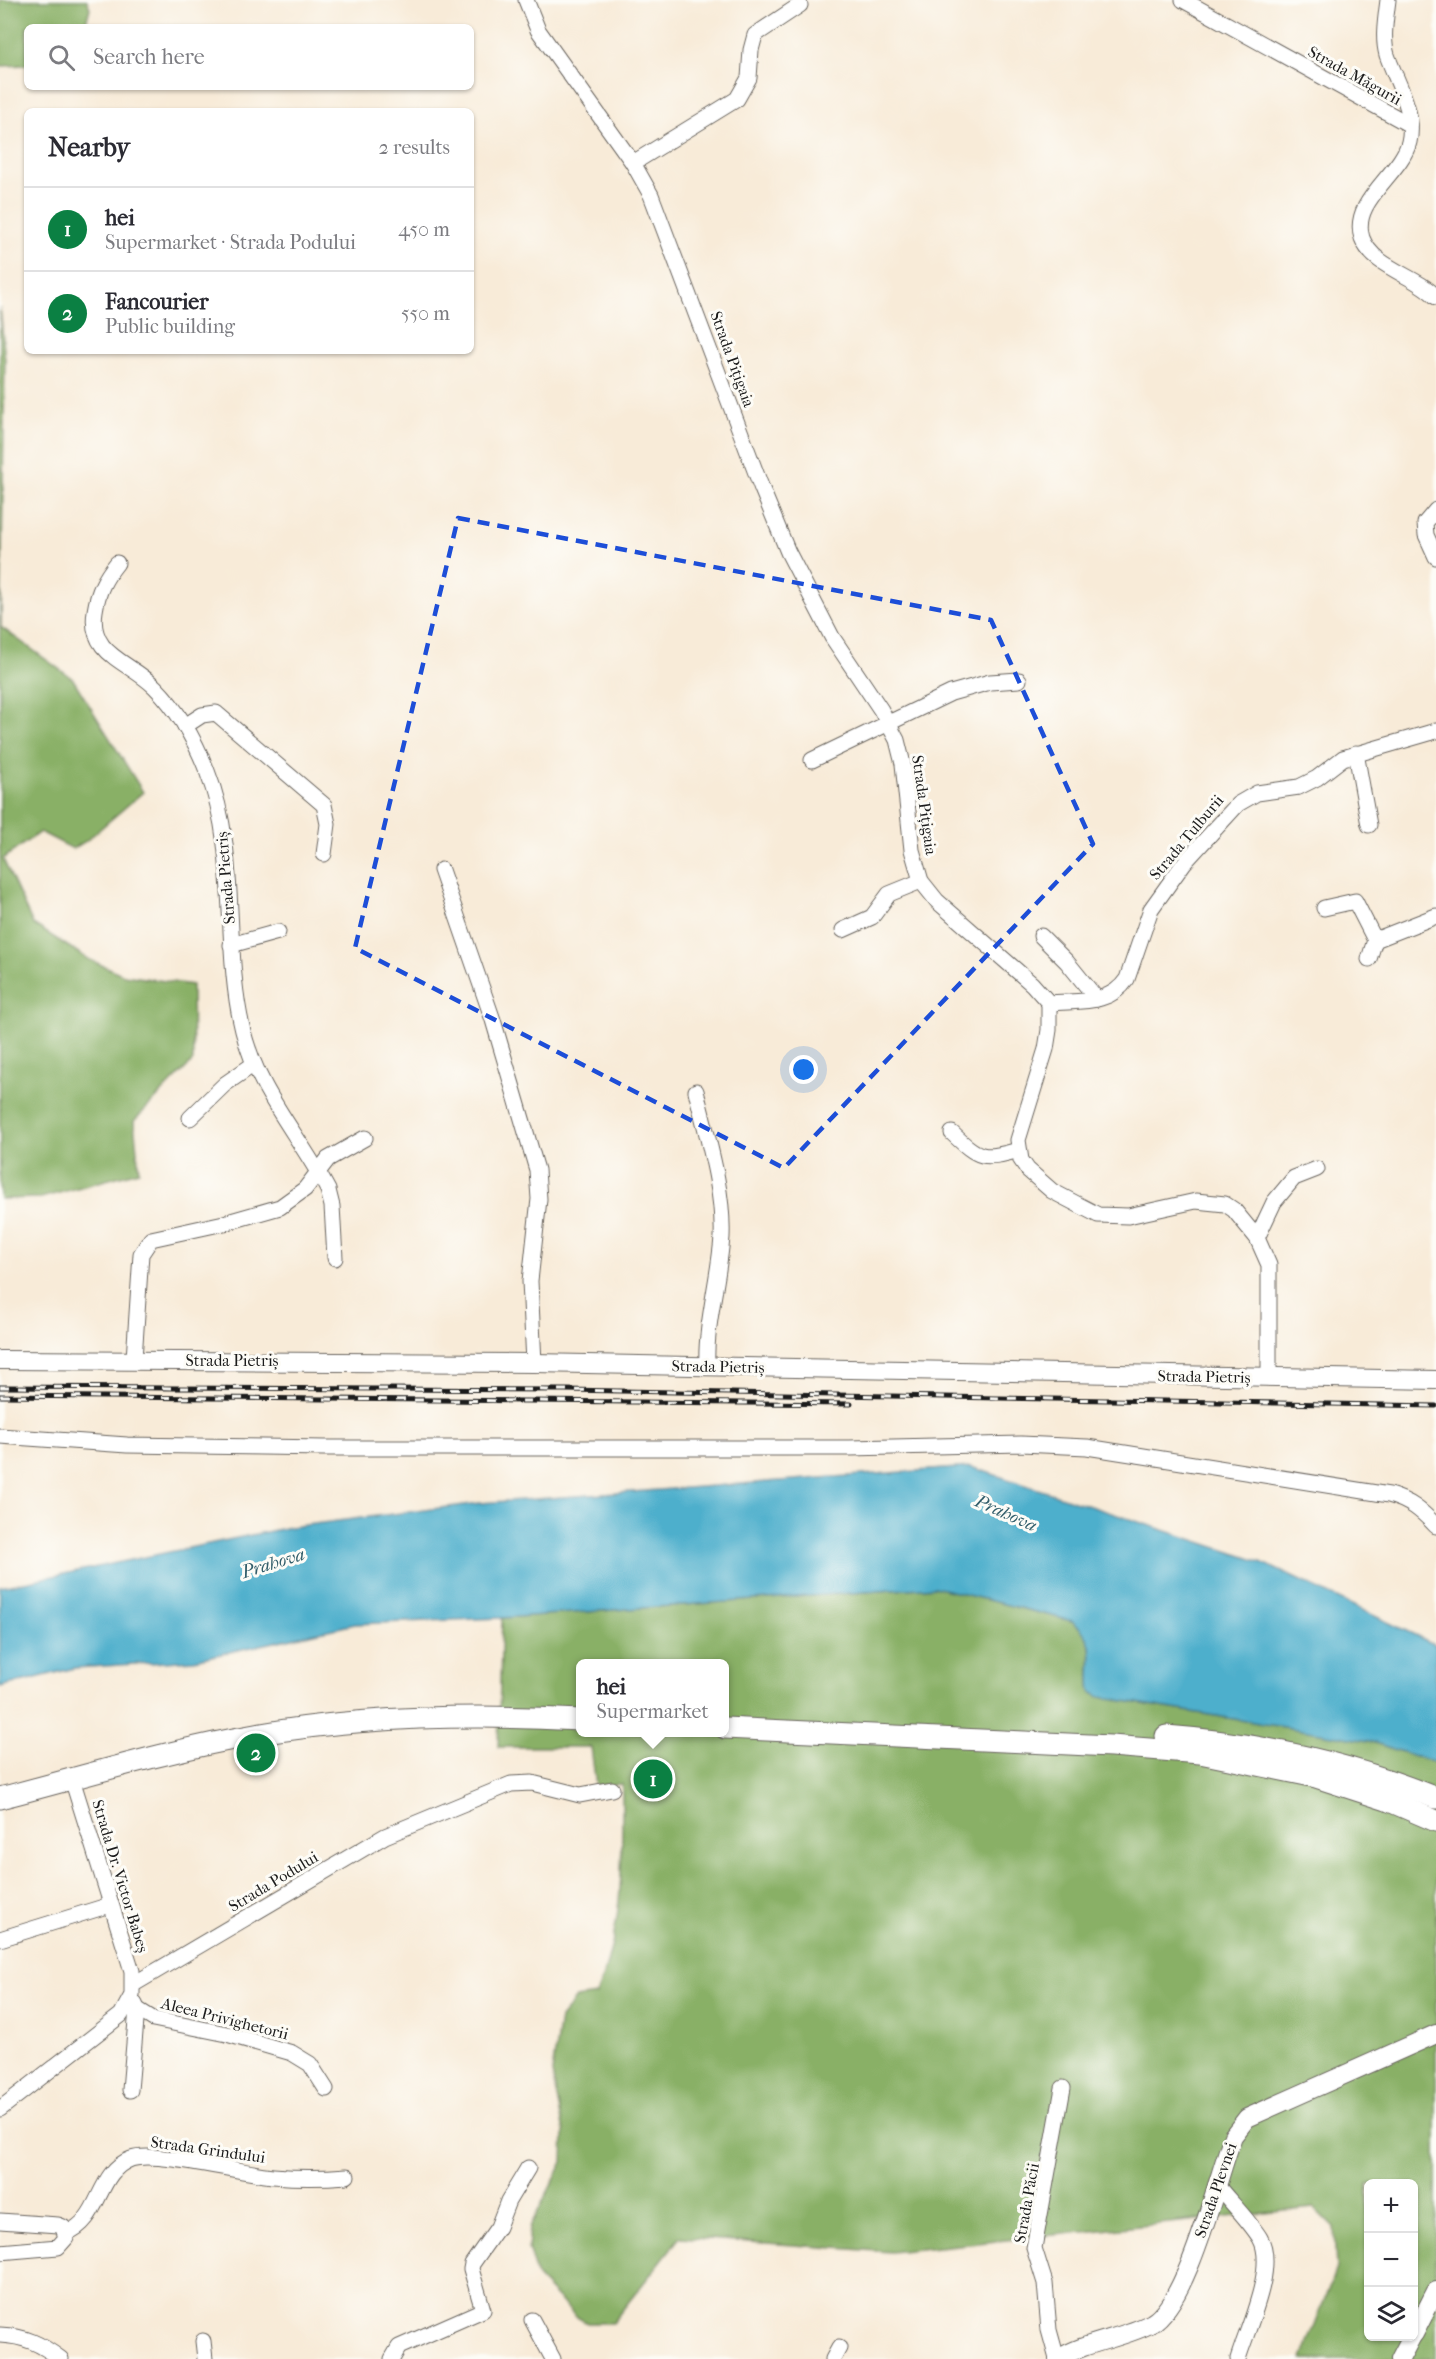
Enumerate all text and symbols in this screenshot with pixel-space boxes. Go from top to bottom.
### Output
search box [24,24,474,90]
icon: search [45,41,78,74]
street label: Strada Măgurii [1305,42,1405,109]
text: Search here [93,44,205,70]
text: Nearby [48,132,130,163]
text: 2 results [379,136,450,159]
text: hei [105,205,135,231]
text: 1 [64,218,71,241]
text: 450 m [398,218,450,241]
text: Supermarket · Strada Podului [105,231,356,254]
text: Fancourier [105,289,209,315]
text: 2 [62,302,73,325]
text: 550 m [401,302,450,325]
street label: Strada Pițigaia [705,309,759,411]
text: Public building [105,315,235,338]
street label: Strada Pițigaia [907,754,941,857]
street label: Strada Tulburii [1145,791,1228,884]
street label: Strada Pietriș [212,831,239,925]
your location [789,1055,818,1084]
street label: Strada Pietriș [185,1351,279,1370]
street label: Strada Pietriș [671,1356,765,1377]
street label: Strada Pietriș [1157,1366,1251,1387]
water label: Prahova [971,1490,1040,1536]
water label: Prahova [238,1544,307,1583]
popup [576,1659,729,1737]
text: hei [596,1674,626,1700]
text: Supermarket [596,1700,709,1723]
pin: 2 [236,1730,276,1776]
pin: 1 [634,1756,672,1802]
street label: Strada Dr. Victor Babeș [88,1797,153,1955]
street label: Strada Podului [225,1847,322,1916]
street label: Aleea Privighetorii [158,1993,291,2044]
street label: Strada Grindului [149,2132,267,2167]
street label: Strada Plevnei [1190,2140,1241,2240]
street label: Strada Păcii [1010,2161,1043,2245]
map controls [1364,2179,1418,2341]
button: + [1364,2179,1418,2233]
button: − [1364,2233,1418,2287]
button: layers [1364,2287,1418,2341]

